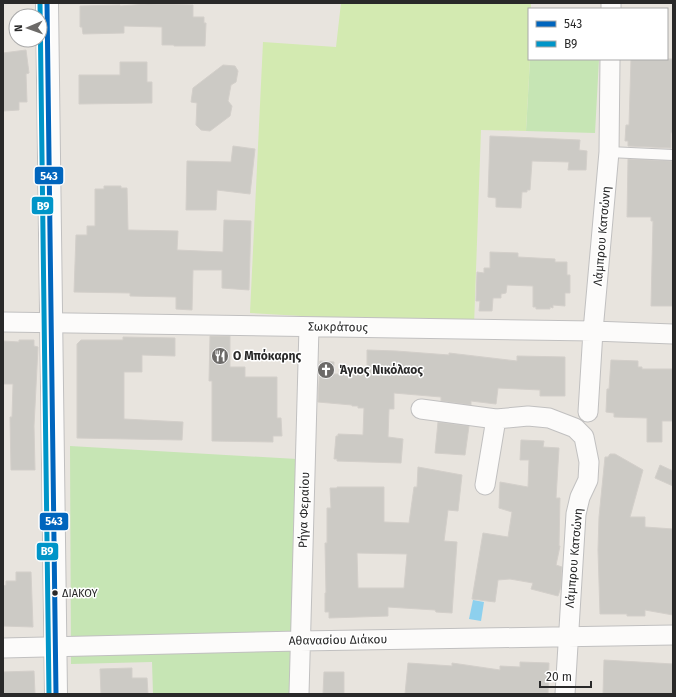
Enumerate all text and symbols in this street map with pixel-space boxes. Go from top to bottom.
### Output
north arrow [8,8,48,48]
legend [528,8,668,60]
text: 543 [564,17,582,31]
text: N [12,24,25,32]
text: Β9 [564,37,577,51]
line badge: 543 [34,166,64,185]
text: 543 [40,170,58,183]
street label: Λάμπρου Κατσώνη [591,185,613,287]
line badge: Β9 [31,196,54,215]
text: Β9 [37,200,49,213]
street label: Σωκράτους [308,319,368,335]
restaurant icon: Ο Μπόκαρης [210,346,230,366]
place label: Ο Μπόκαρης [233,348,302,363]
church icon: Άγιος Νικόλαος [316,360,336,380]
place label: Άγιος Νικόλαος [339,362,423,377]
street label: Ρήγα Φεραίου [296,471,312,548]
street label: Λάμπρου Κατσώνη [563,507,585,609]
line badge: 543 [39,512,69,531]
text: 543 [45,515,63,528]
line badge: Β9 [36,542,59,561]
text: Β9 [41,545,53,558]
place label: ΔΙΑΚΟΥ [62,587,98,600]
marker: ΔΙΑΚΟΥ [50,588,60,598]
street label: Αθανασίου Διάκου [289,632,388,648]
scale bar [540,663,591,689]
text: 20 m [546,670,572,684]

